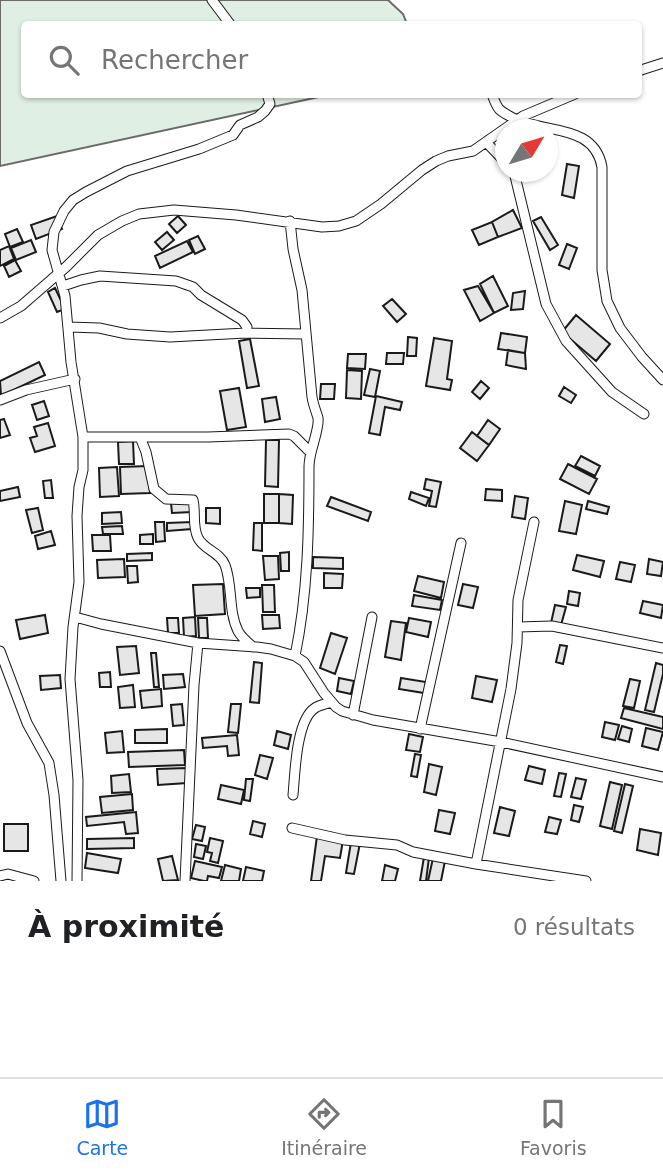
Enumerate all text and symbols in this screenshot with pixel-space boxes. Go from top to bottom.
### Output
search box [21,21,642,98]
icon: search [45,41,83,79]
text: Rechercher [101,45,248,75]
north arrow [495,119,558,182]
text: À proximité [28,909,224,944]
text: 0 résultats [513,914,635,940]
tab: Carte [76,1095,128,1159]
tab: Itinéraire [281,1095,367,1159]
tab: Favoris [520,1095,587,1159]

